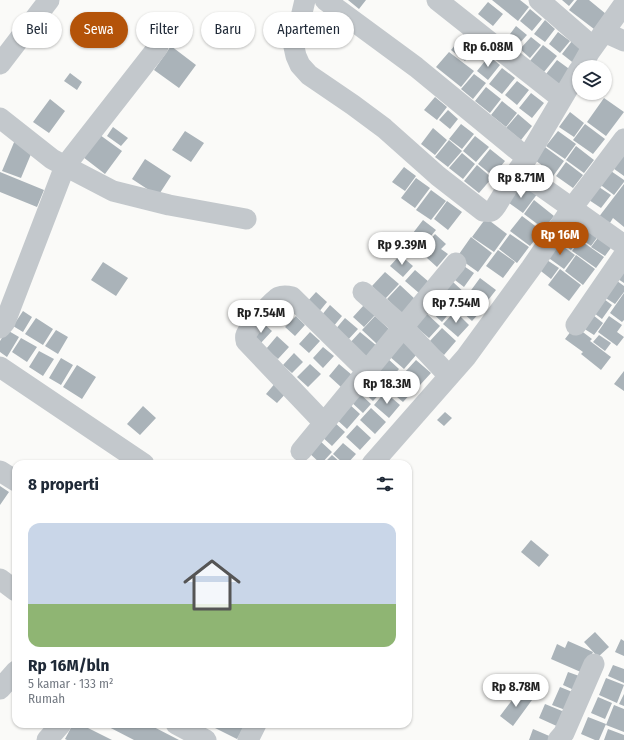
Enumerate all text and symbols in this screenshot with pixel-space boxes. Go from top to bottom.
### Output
chip: Beli [12,12,62,48]
chip: Sewa [70,12,128,48]
chip: Filter [136,12,193,48]
chip: Baru [201,12,255,48]
chip: Apartemen [263,12,354,48]
pin: Rp 6.08M [447,34,529,68]
text: Rp 6.08M [463,39,513,54]
map controls [572,60,612,100]
button: layers [572,60,612,100]
pin: Rp 8.71M [480,165,562,199]
text: Rp 8.71M [497,170,545,185]
pin: Rp 16M [527,222,593,256]
text: Rp 16M [541,227,579,242]
pin: Rp 9.39M [361,232,443,266]
text: Rp 9.39M [377,237,427,252]
pin: Rp 7.54M [415,290,497,324]
text: Rp 7.54M [432,295,480,310]
pin: Rp 7.54M [220,300,302,334]
text: Rp 7.54M [237,305,285,320]
pin: Rp 18.3M [346,371,428,405]
text: Rp 18.3M [363,376,411,391]
icon: filters [374,473,396,495]
text: 8 properti [28,474,99,495]
icon: home [176,549,248,621]
text: Rp 16M/bln [28,655,109,676]
pin: Rp 8.78M [475,674,557,708]
text: 5 kamar · 133 m² [28,676,114,691]
text: Rp 8.78M [492,679,540,694]
text: Rumah [28,691,65,706]

